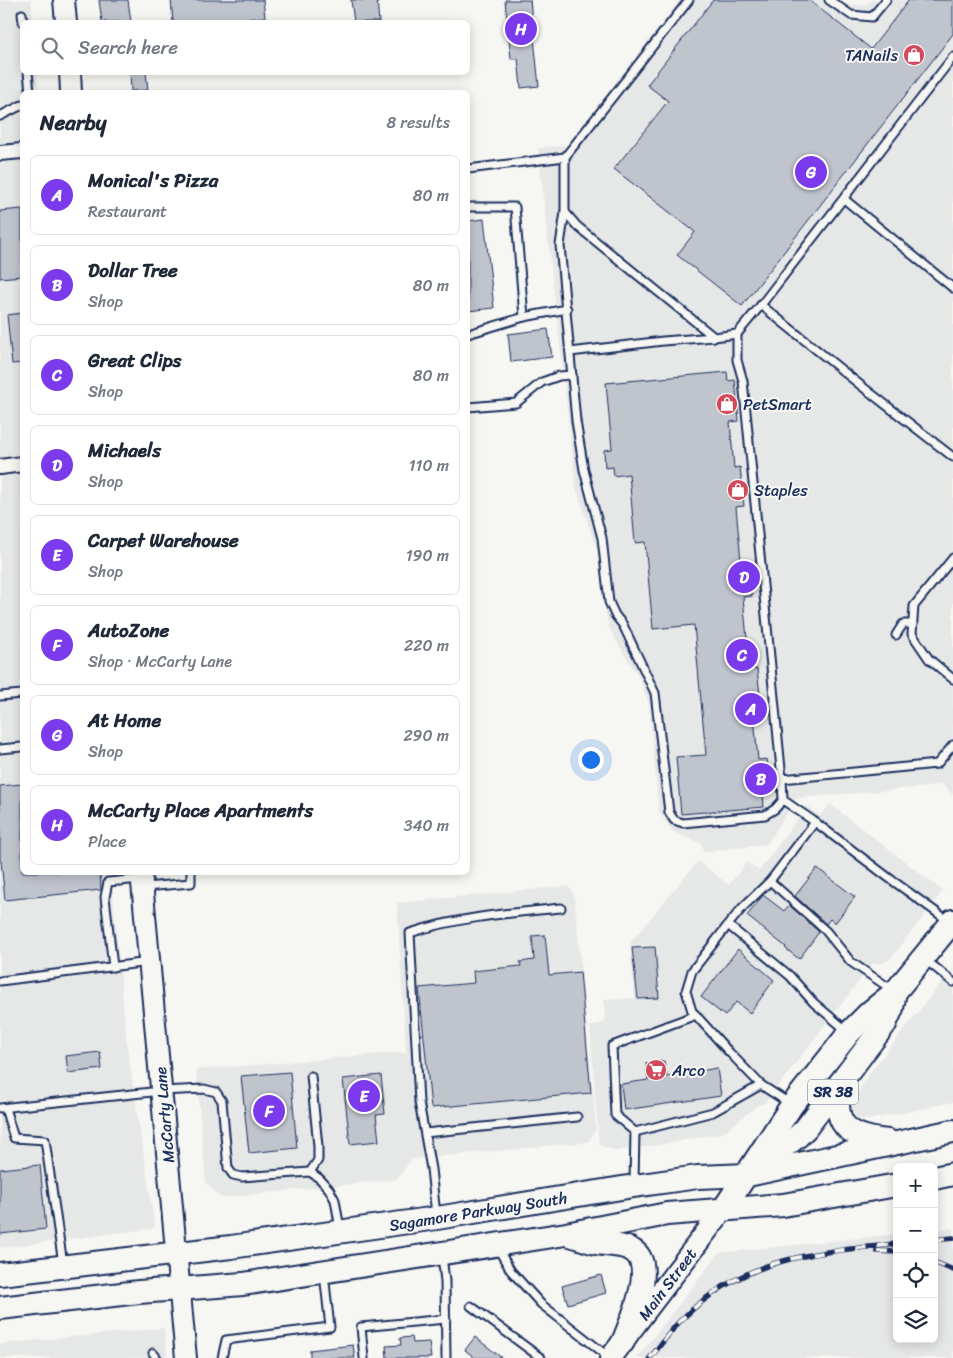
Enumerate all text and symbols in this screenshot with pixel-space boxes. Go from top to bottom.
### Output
pin: H [505,10,537,48]
search box [20,20,470,75]
text: Search here [78,31,178,64]
icon: search [38,34,66,62]
place label: TANails [845,41,899,70]
shop icon: TANails [902,43,926,67]
text: Nearby [40,104,106,142]
text: 8 results [387,108,450,137]
pin: G [795,153,827,191]
text: Monical's Pizza [88,164,218,197]
text: A [52,181,62,210]
text: 80 m [413,181,449,210]
text: Restaurant [88,197,167,226]
text: Dollar Tree [88,254,178,287]
text: B [52,271,62,300]
text: 80 m [413,271,449,300]
text: Shop [88,287,123,316]
text: Great Clips [88,344,181,377]
text: C [52,361,62,390]
text: 80 m [413,361,449,390]
text: Shop [88,377,123,406]
place label: PetSmart [743,390,812,419]
shop icon: PetSmart [715,392,739,416]
text: Michaels [88,434,161,467]
text: D [52,451,62,480]
text: 110 m [409,451,449,480]
text: Shop [88,467,123,496]
place label: Staples [754,476,808,505]
shop icon: Staples [726,478,750,502]
text: Carpet Warehouse [88,524,239,557]
text: E [53,541,61,570]
text: 190 m [406,541,449,570]
text: Shop [88,557,123,586]
pin: D [728,558,760,596]
text: AutoZone [88,614,169,647]
text: F [53,631,61,660]
text: 220 m [404,631,449,660]
pin: C [726,636,758,674]
text: Shop · McCarty Lane [88,647,232,676]
pin: A [735,690,767,728]
text: At Home [88,704,161,737]
text: G [52,721,62,750]
text: 290 m [403,721,449,750]
text: Shop [88,737,123,766]
your location [578,747,604,773]
pin: B [745,760,777,798]
text: McCarty Place Apartments [88,794,313,827]
text: H [51,811,63,840]
text: 340 m [404,811,449,840]
text: Place [88,827,127,856]
place label: Arco [671,1056,705,1085]
supermarket icon: Arco [644,1058,668,1082]
street label: McCarty Lane [146,1065,183,1164]
pin: E [348,1077,380,1115]
road number: SR 38 [808,1080,858,1104]
pin: F [253,1092,285,1130]
map controls [893,1163,938,1343]
button: + [893,1163,938,1208]
street label: Sagamore Parkway South [387,1183,569,1240]
button: − [893,1208,938,1253]
street label: Main Street [630,1242,705,1327]
button: locate [893,1253,938,1298]
button: layers [893,1298,938,1343]

